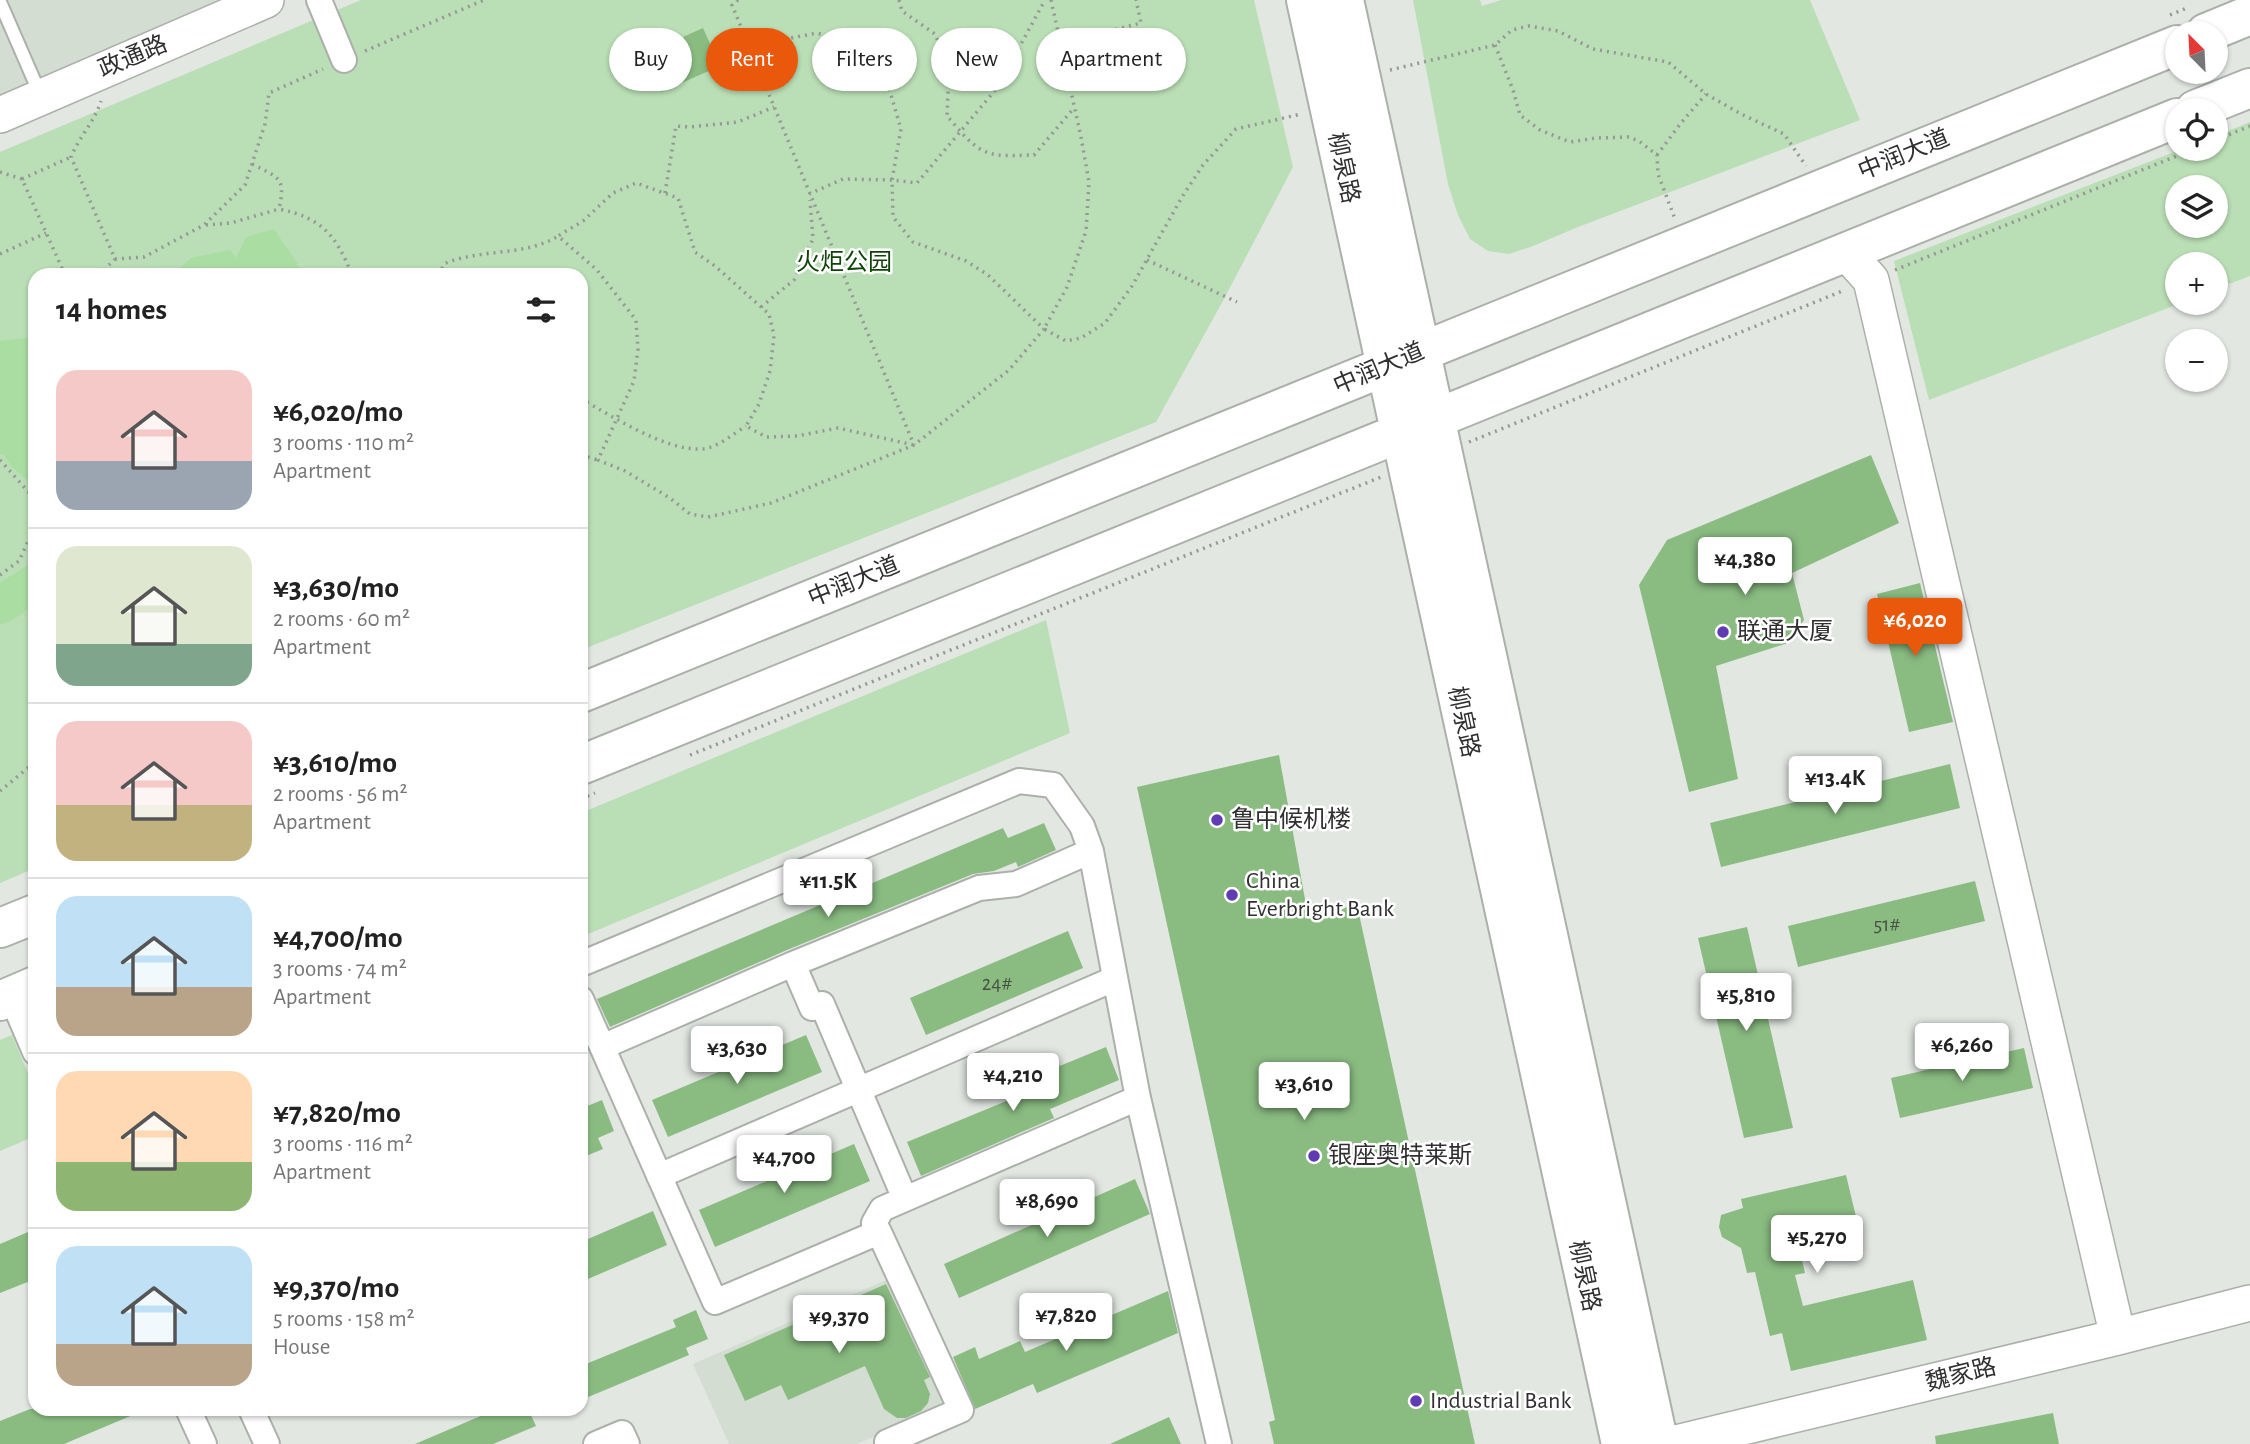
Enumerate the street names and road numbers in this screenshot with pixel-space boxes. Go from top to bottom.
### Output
street label: 政通路 [94,30,171,82]
street label: 中润大道 [1854,124,1953,184]
street label: 柳泉路 [1324,130,1364,206]
street label: 中润大道 [1329,337,1428,399]
street label: 中润大道 [804,551,903,611]
street label: 柳泉路 [1444,684,1484,760]
street label: 柳泉路 [1565,1238,1605,1314]
street label: 魏家路 [1923,1353,1999,1395]

